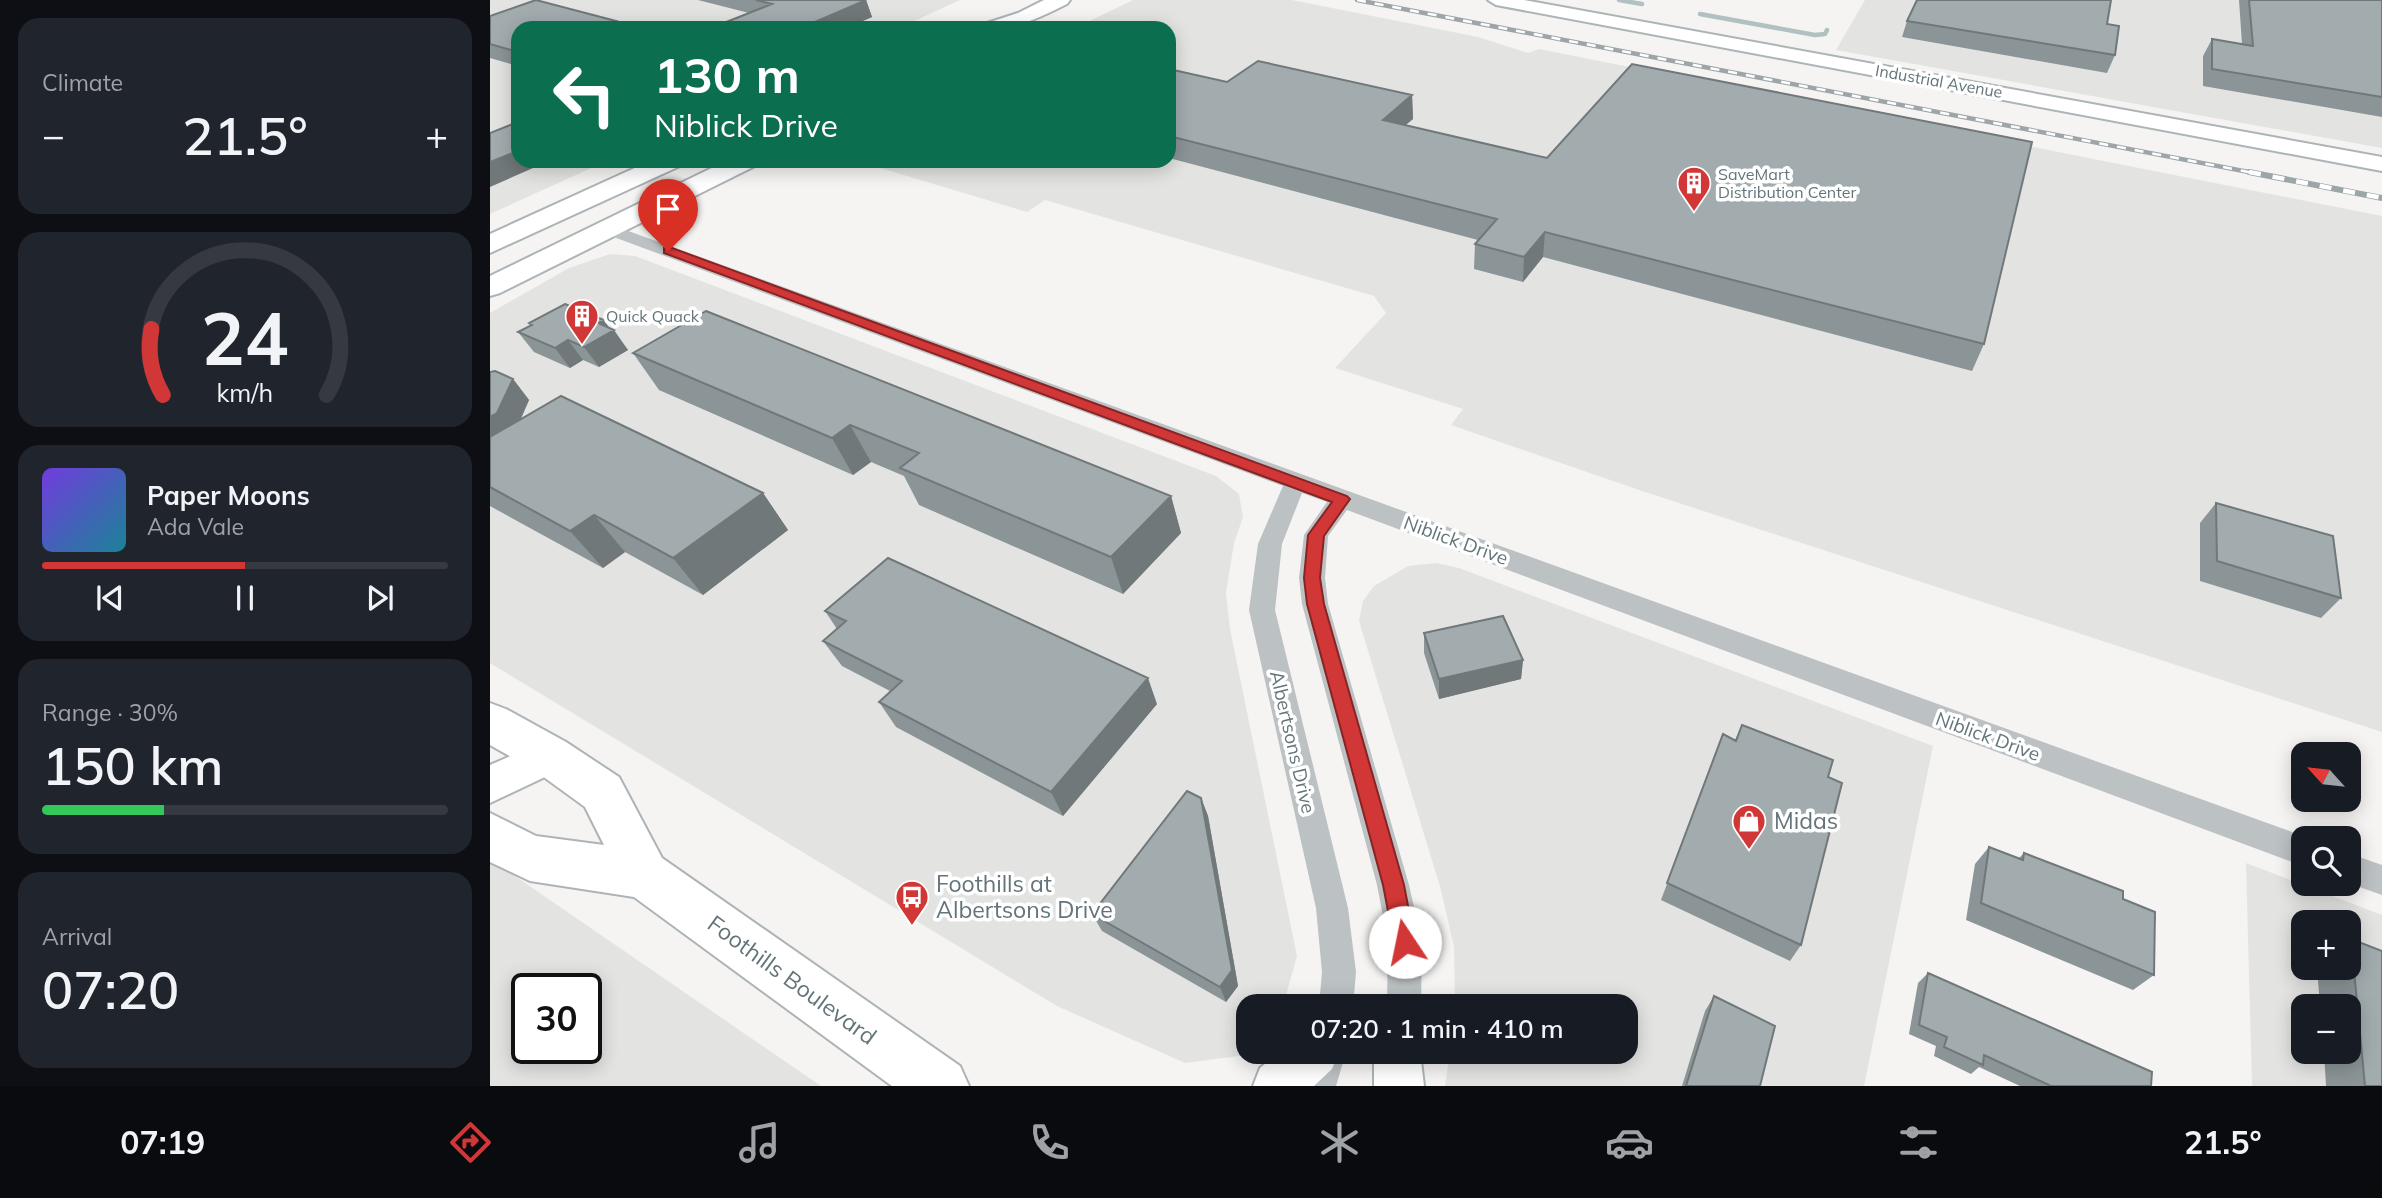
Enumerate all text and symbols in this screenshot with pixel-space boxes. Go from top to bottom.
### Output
text: 130 m [654,44,800,105]
icon: left [539,49,630,140]
street label: Industrial Avenue [1874,60,2004,102]
text: Climate [42,68,123,97]
text: 21.5° [182,103,308,168]
text: Niblick Drive [654,105,838,145]
text: − [42,111,65,159]
text: + [425,111,448,159]
building icon: SaveMart Distribution Center [1675,164,1713,213]
place label: SaveMart Distribution Center [1718,164,1856,202]
pin [638,179,698,251]
icon: arrive [649,190,687,228]
text: 24 [201,293,289,384]
building icon: Quick Quack [563,297,601,346]
place label: Quick Quack [606,306,700,326]
text: km/h [217,377,273,408]
text: Paper Moons [147,479,310,512]
street label: Niblick Drive [1401,510,1511,570]
text: Ada Vale [147,512,244,541]
icon: previous [91,579,129,617]
icon: pause [226,579,264,617]
icon: next [361,579,399,617]
street label: Albertsons Drive [1265,668,1321,816]
text: Range · 30% [42,698,178,727]
street label: Niblick Drive [1933,706,2043,766]
text: 150 km [42,733,223,798]
north arrow [2291,742,2361,812]
map controls [2291,742,2361,1064]
shop icon: Midas [1730,802,1768,851]
place label: Midas [1774,806,1838,835]
button: search [2291,826,2361,896]
place label: Foothills at Albertsons Drive [936,869,1113,924]
bus stop icon: Foothills at Albertsons Drive [893,878,931,927]
position arrow [1368,905,1442,979]
street label: Foothills Boulevard [702,909,882,1051]
button: + [2291,910,2361,980]
text: Arrival [42,922,112,951]
text: 07:20 [42,957,179,1022]
speed limit sign: 30 [511,973,602,1064]
button: − [2291,994,2361,1064]
text: 07:20 · 1 min · 410 m [1310,1012,1564,1045]
icon: directions [446,1118,495,1167]
icon: music [735,1118,784,1167]
icon: phone [1025,1118,1074,1167]
icon: climate [1315,1118,1364,1167]
icon: car [1605,1118,1654,1167]
icon: filters [1894,1118,1943,1167]
text: 07:19 [120,1122,205,1162]
text: 21.5° [2184,1122,2262,1162]

